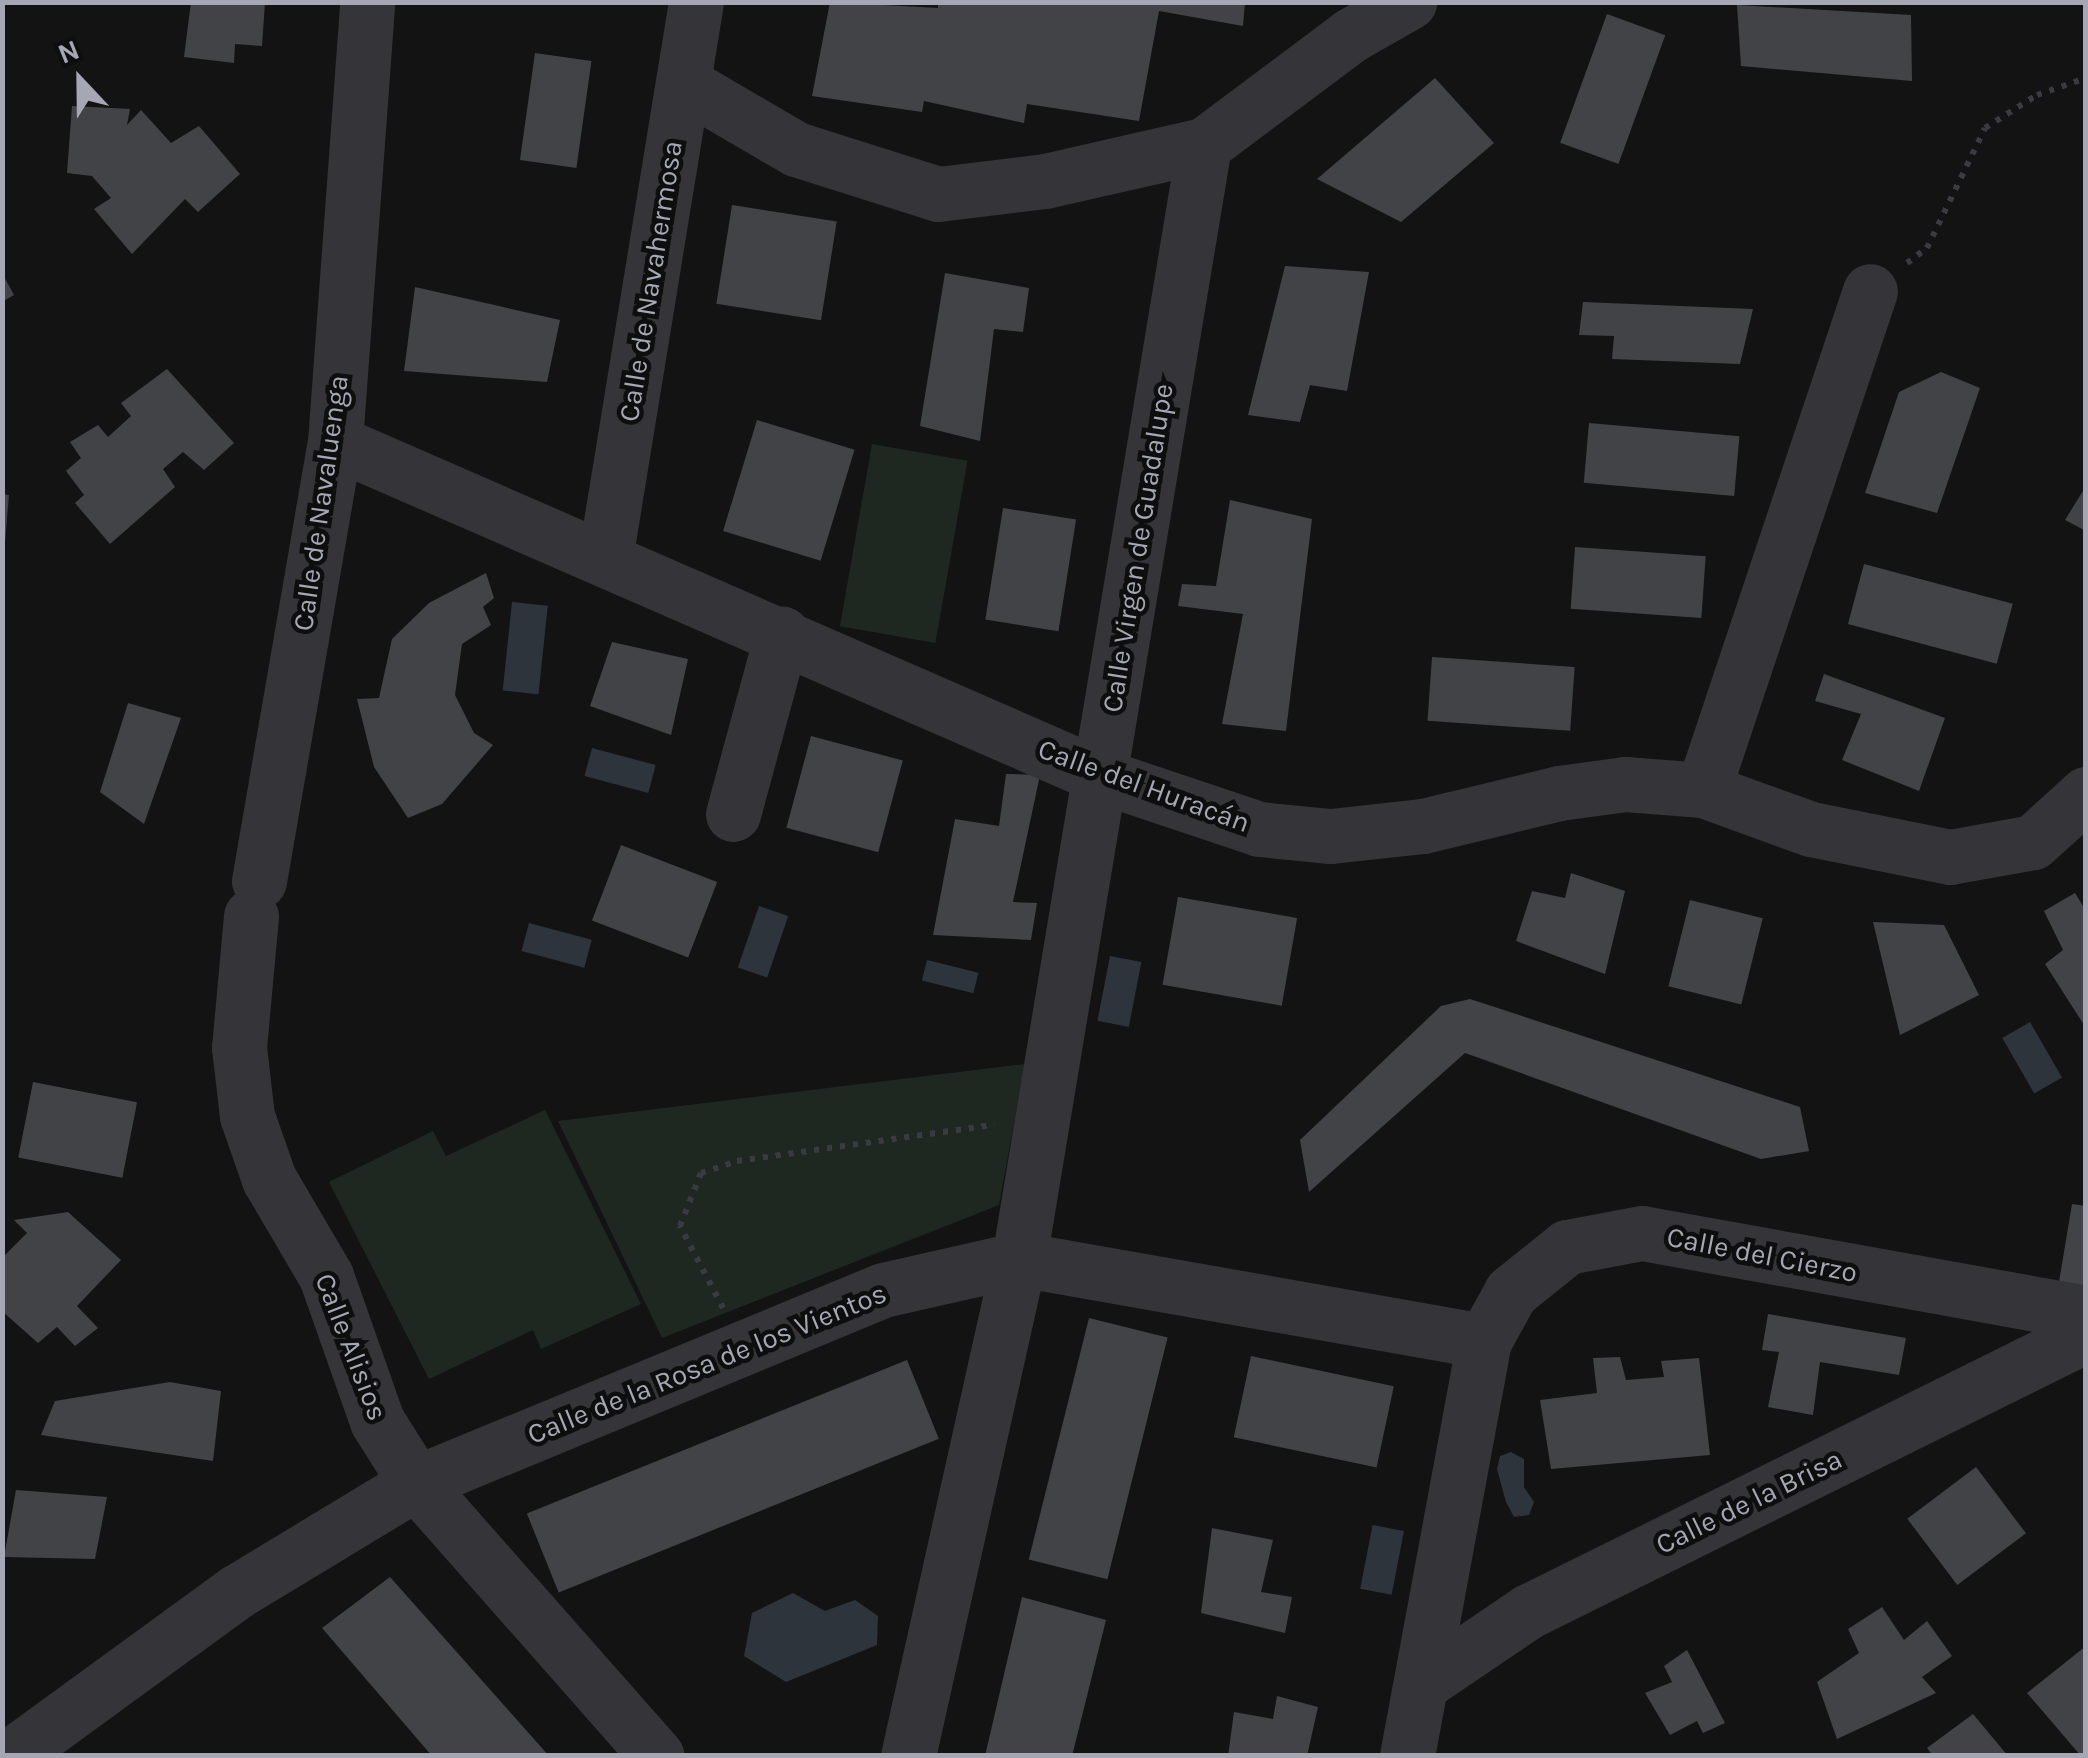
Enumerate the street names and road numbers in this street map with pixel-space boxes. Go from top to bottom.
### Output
street label: Calle de Navahermosa [612,138,690,424]
street label: Calle de Navaluenga [286,373,356,633]
street label: Calle Virgen de Guadalupe [1095,381,1181,715]
street label: Calle del Huracán [1034,732,1254,840]
street label: Calle del Cierzo [1664,1220,1860,1290]
street label: Calle Alisios [308,1269,394,1425]
street label: Calle de la Rosa de los Vientos [523,1276,891,1452]
street label: Calle de la Brisa [1650,1442,1848,1562]

